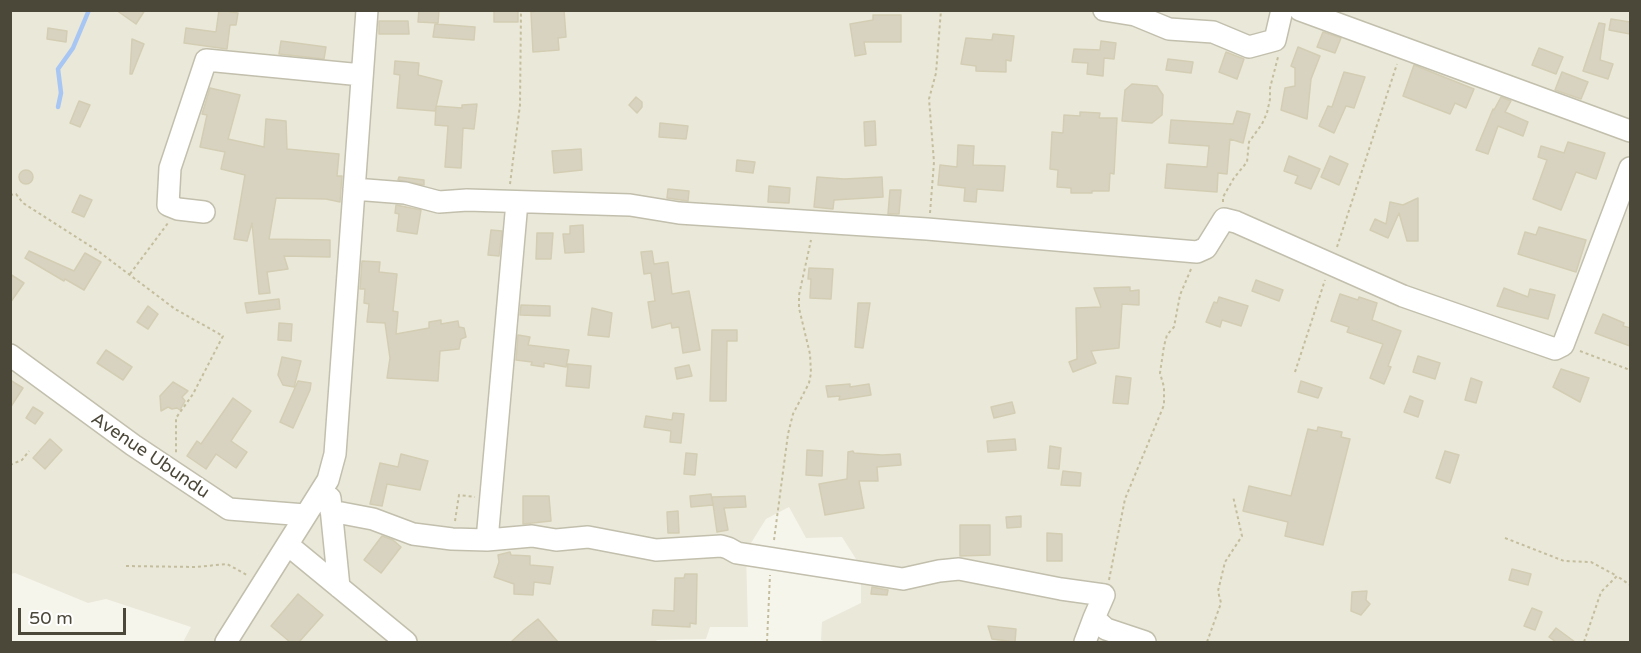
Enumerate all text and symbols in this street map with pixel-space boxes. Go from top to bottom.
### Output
street label: Avenue Ubundu [87,408,213,504]
scale bar [21,596,129,634]
text: 50 m [29,607,73,629]

